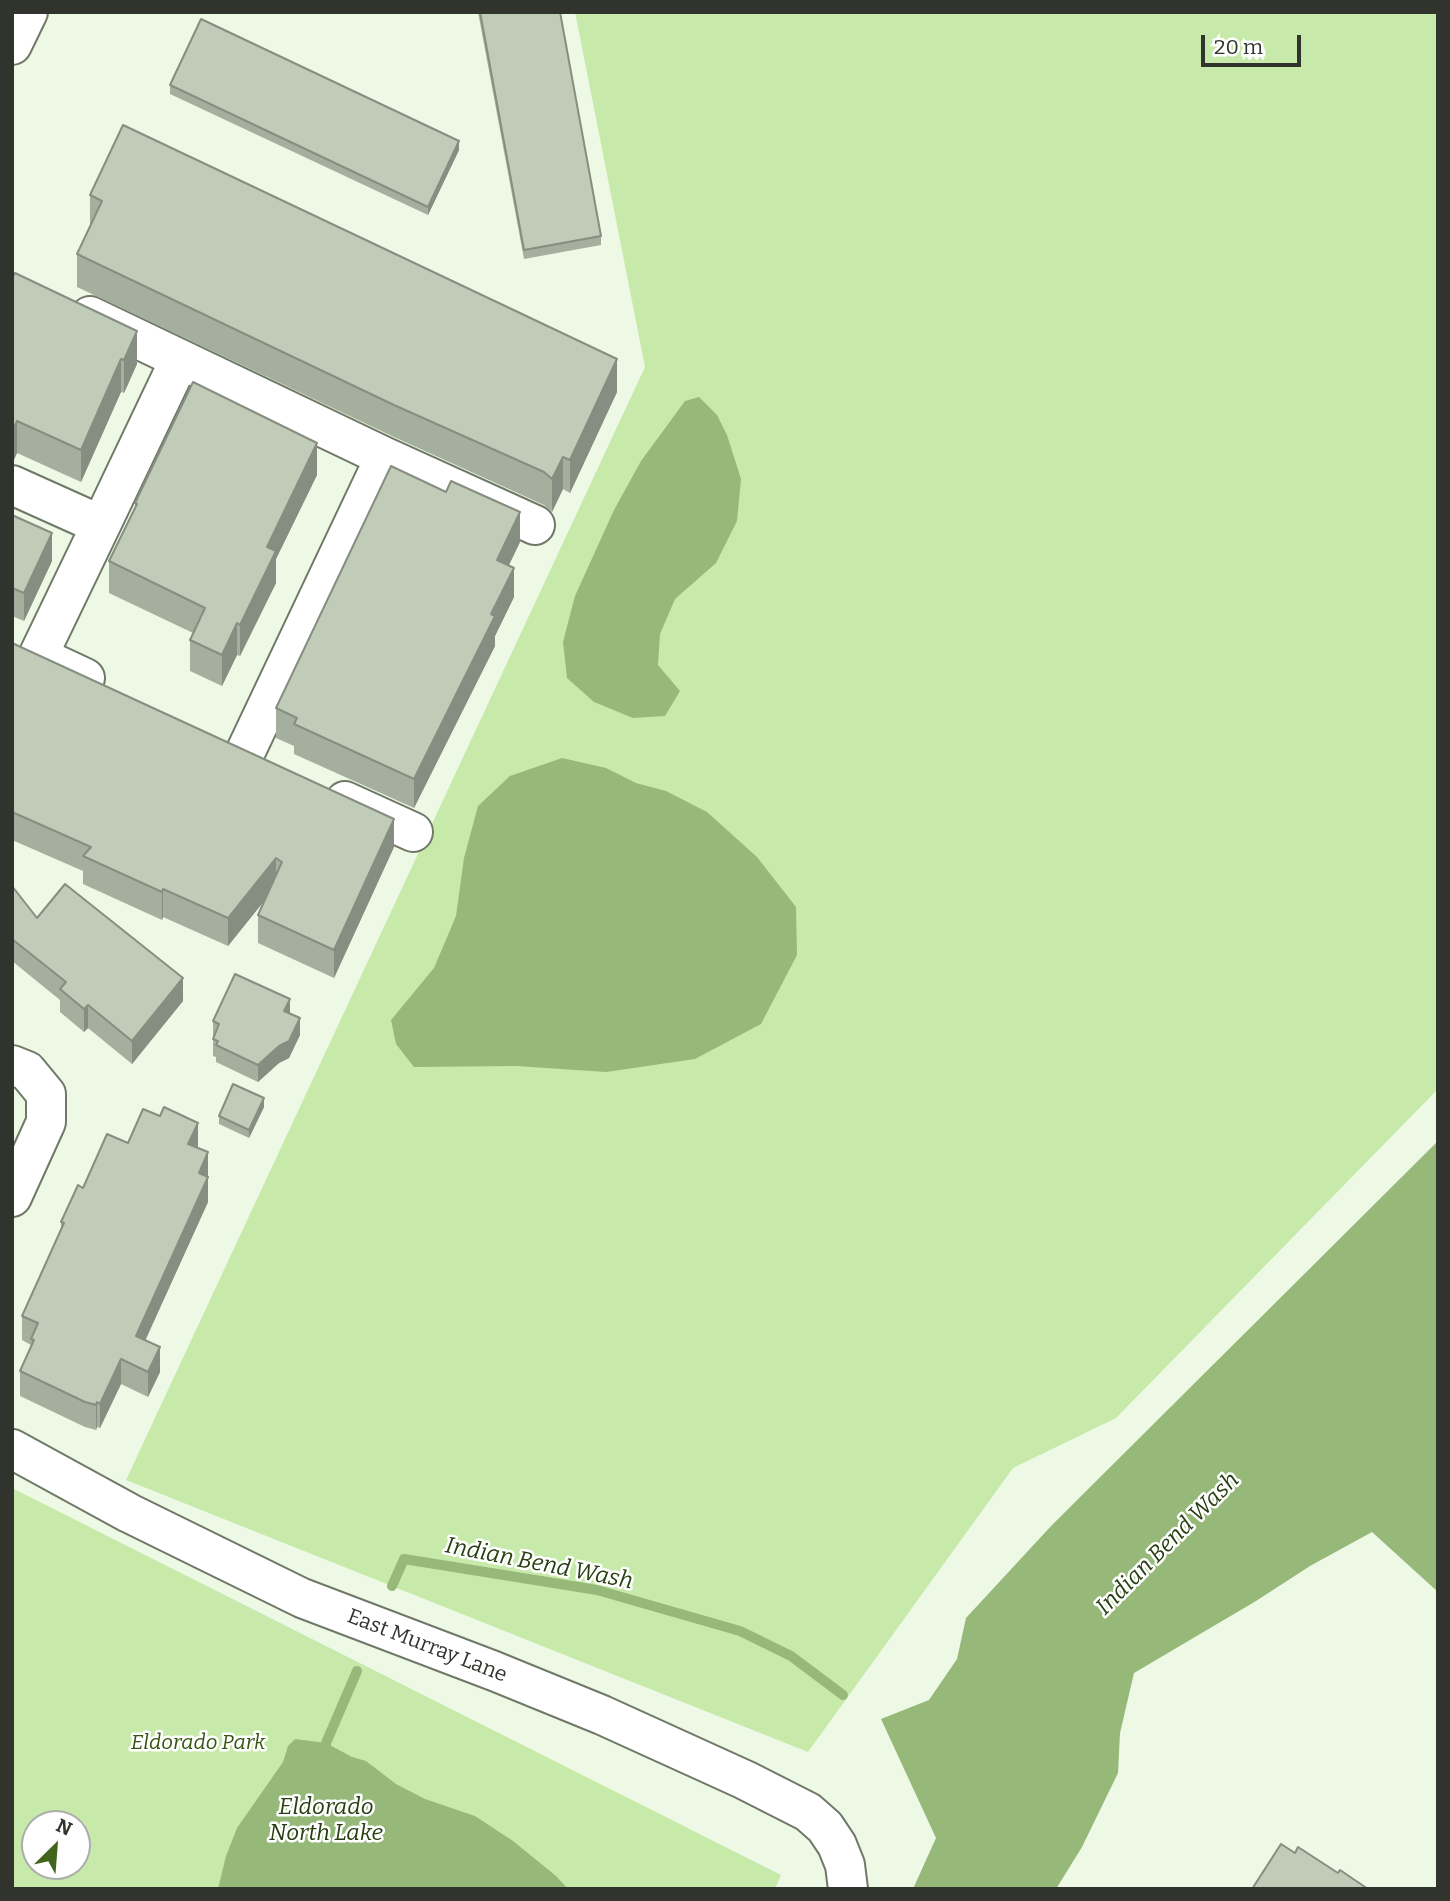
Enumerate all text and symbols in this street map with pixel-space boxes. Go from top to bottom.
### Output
scale bar [1205,21,1305,65]
text: 20 m [1214,34,1263,60]
water label: Indian Bend Wash [1091,1467,1245,1621]
water label: Indian Bend Wash [443,1532,635,1596]
street label: East Murray Lane [344,1604,510,1688]
park label: Eldorado Park [131,1730,265,1756]
water label: Eldorado North Lake [269,1794,383,1848]
north arrow [21,1810,91,1880]
text: N [53,1814,76,1841]

